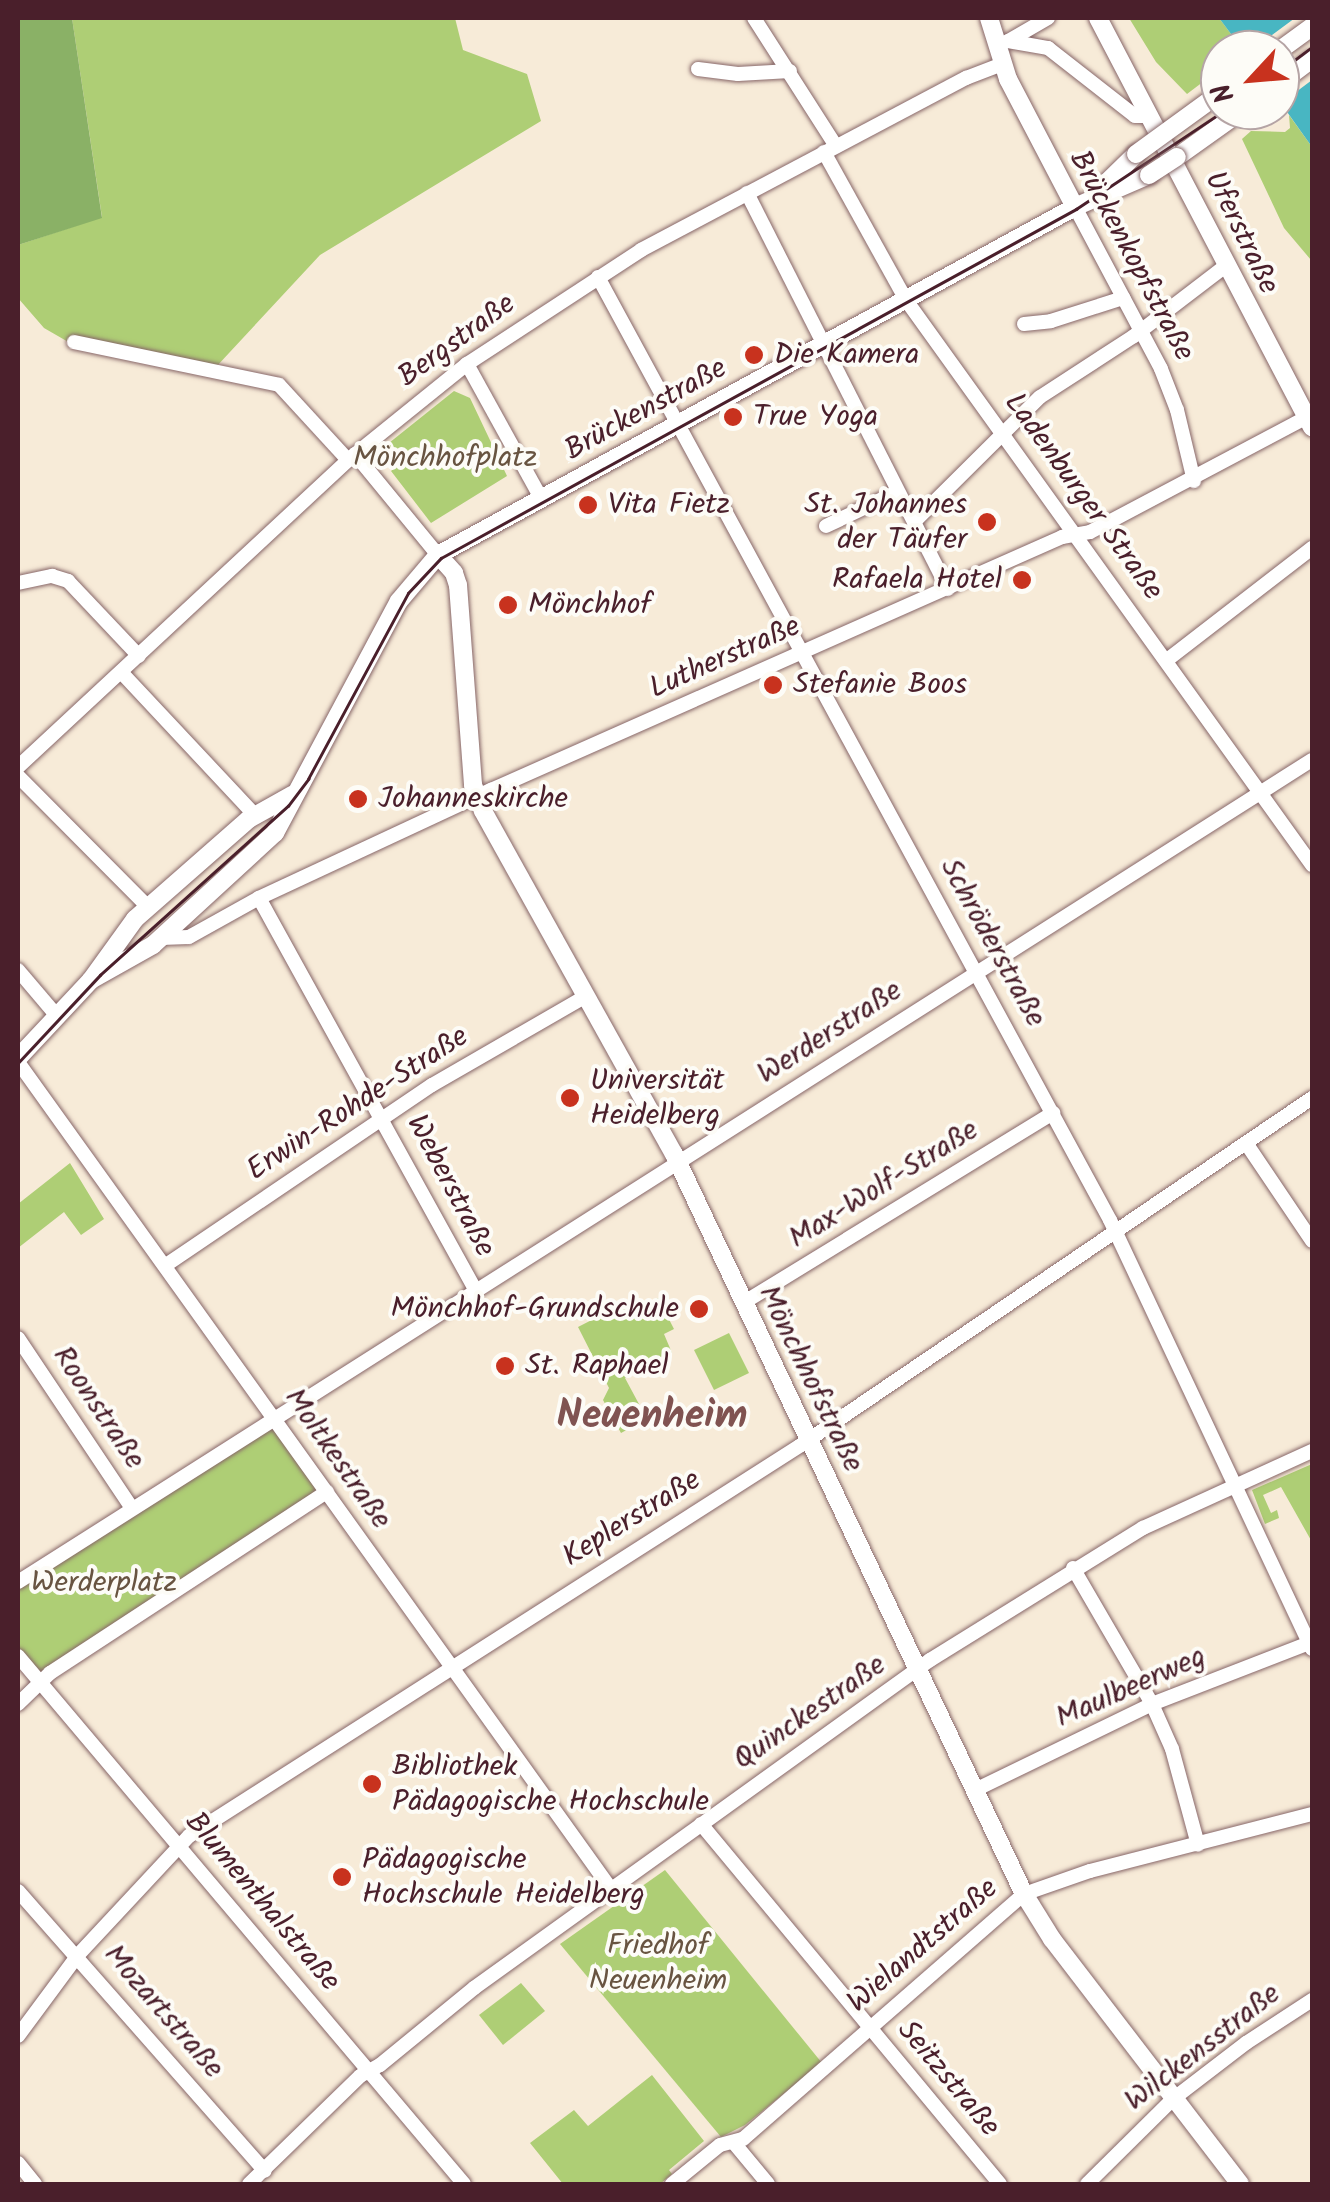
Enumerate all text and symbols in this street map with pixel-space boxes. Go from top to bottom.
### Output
north arrow [1200,30,1300,130]
text: N [1200,75,1248,110]
street label: Brückenkopfstraße [1060,145,1202,367]
street label: Uferstraße [1196,166,1286,300]
street label: Bergstraße [391,286,523,396]
place label: Die Kamera [774,337,919,373]
marker: Die Kamera [743,344,765,366]
street label: Brückenstraße [559,351,733,469]
street label: Ladenburger Straße [996,386,1170,608]
place label: True Yoga [753,399,878,435]
marker: True Yoga [722,406,744,428]
park label: Mönchhofplatz [353,440,537,476]
place label: Vita Fietz [608,487,730,523]
place label: St. Johannes der Täufer [804,487,967,558]
marker: Vita Fietz [577,494,599,516]
marker: St. Johannes der Täufer [976,511,998,533]
place label: Rafaela Hotel [832,562,1002,598]
marker: Rafaela Hotel [1011,569,1033,591]
place label: Mönchhof [528,587,652,623]
marker: Mönchhof [497,594,519,616]
street label: Lutherstraße [644,609,806,707]
place label: Stefanie Boos [793,667,967,703]
marker: Stefanie Boos [762,674,784,696]
place label: Johanneskirche [378,781,568,817]
marker: Johanneskirche [347,788,369,810]
street label: Schröderstraße [931,853,1053,1033]
street label: Werderstraße [751,973,909,1093]
street label: Erwin-Rohde-Straße [241,1019,475,1189]
place label: Universität Heidelberg [590,1063,724,1134]
marker: Universität Heidelberg [559,1087,581,1109]
street label: Weberstraße [398,1109,502,1263]
street label: Max-Wolf-Straße [783,1112,985,1258]
street label: Mönchhofstraße [749,1280,871,1478]
place label: Mönchhof-Grundschule [390,1291,679,1327]
marker: Mönchhof-Grundschule [688,1298,710,1320]
street label: Roonstraße [44,1340,152,1476]
place label: St. Raphael [525,1348,669,1384]
marker: St. Raphael [494,1355,516,1377]
street label: Moltkestraße [275,1382,399,1536]
district label: Neuenheim [556,1392,748,1440]
street label: Keplerstraße [556,1462,708,1576]
park label: Werderplatz [31,1565,177,1601]
street label: Maulbeerweg [1051,1639,1211,1737]
street label: Quinckestraße [727,1647,893,1779]
place label: Bibliothek Pädagogische Hochschule [392,1749,709,1820]
marker: Bibliothek Pädagogische Hochschule [361,1773,383,1795]
street label: Blumenthalstraße [177,1805,347,1999]
place label: Pädagogische Hochschule Heidelberg [362,1842,645,1912]
marker: Pädagogische Hochschule Heidelberg [331,1866,353,1888]
street label: Wielandtstraße [840,1871,1006,2021]
park label: Friedhof Neuenheim [589,1928,727,1998]
street label: Mozartstraße [95,1938,231,2086]
street label: Wilckensstraße [1118,1976,1288,2120]
street label: Seitzstraße [889,2013,1007,2145]

